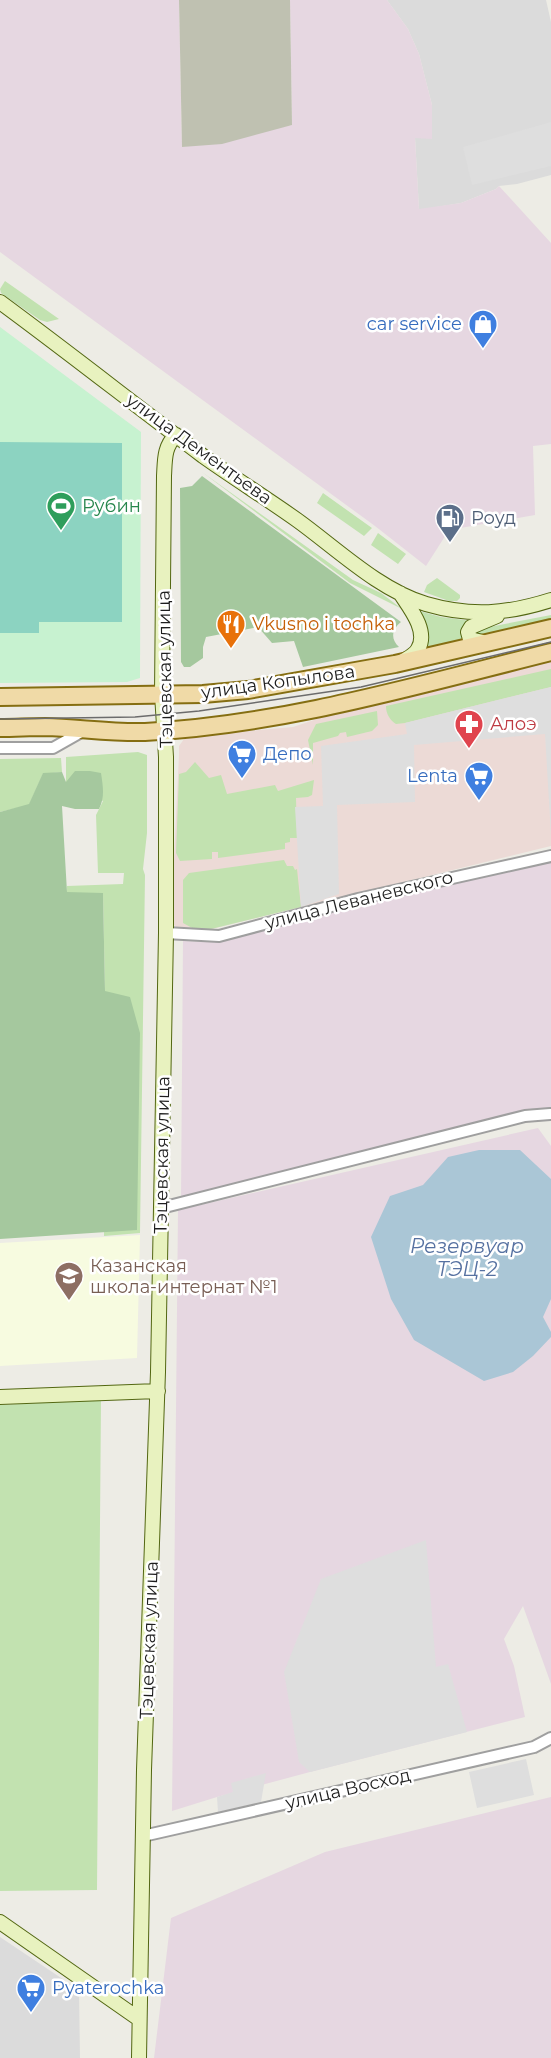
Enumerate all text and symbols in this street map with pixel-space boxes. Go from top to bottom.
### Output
shop icon: car service [467,308,499,350]
place label: car service [367,313,462,335]
street label: улица Дементьева [121,388,276,509]
sports icon: Рубин [45,490,77,532]
place label: Рубин [82,495,141,517]
fuel station icon: Роуд [434,502,466,544]
place label: Роуд [471,507,516,529]
street label: Тэцевская улица [153,590,177,748]
restaurant icon: Vkusno i tochka [215,608,247,650]
place label: Vkusno i tochka [252,613,395,635]
street label: улица Копылова [199,660,356,704]
pharmacy icon: Алоэ [453,708,485,750]
place label: Алоэ [490,713,537,735]
supermarket icon: Депо [226,738,258,780]
place label: Депо [263,743,312,765]
supermarket icon: Lenta [463,760,495,802]
place label: Lenta [407,765,458,787]
street label: улица Леваневского [262,866,455,934]
street label: Тэцевская улица [150,1076,174,1234]
water label: Резервуар ТЭЦ-2 [410,1234,524,1281]
place label: Казанская школа-интернат №1 [90,1255,278,1298]
school or university icon: Казанская школа-интернат №1 [53,1260,85,1302]
street label: Тэцевская улица [135,1561,163,1719]
street label: улица Восход [282,1764,413,1814]
supermarket icon: Pyaterochka [15,1972,47,2014]
place label: Pyaterochka [52,1977,164,1999]

